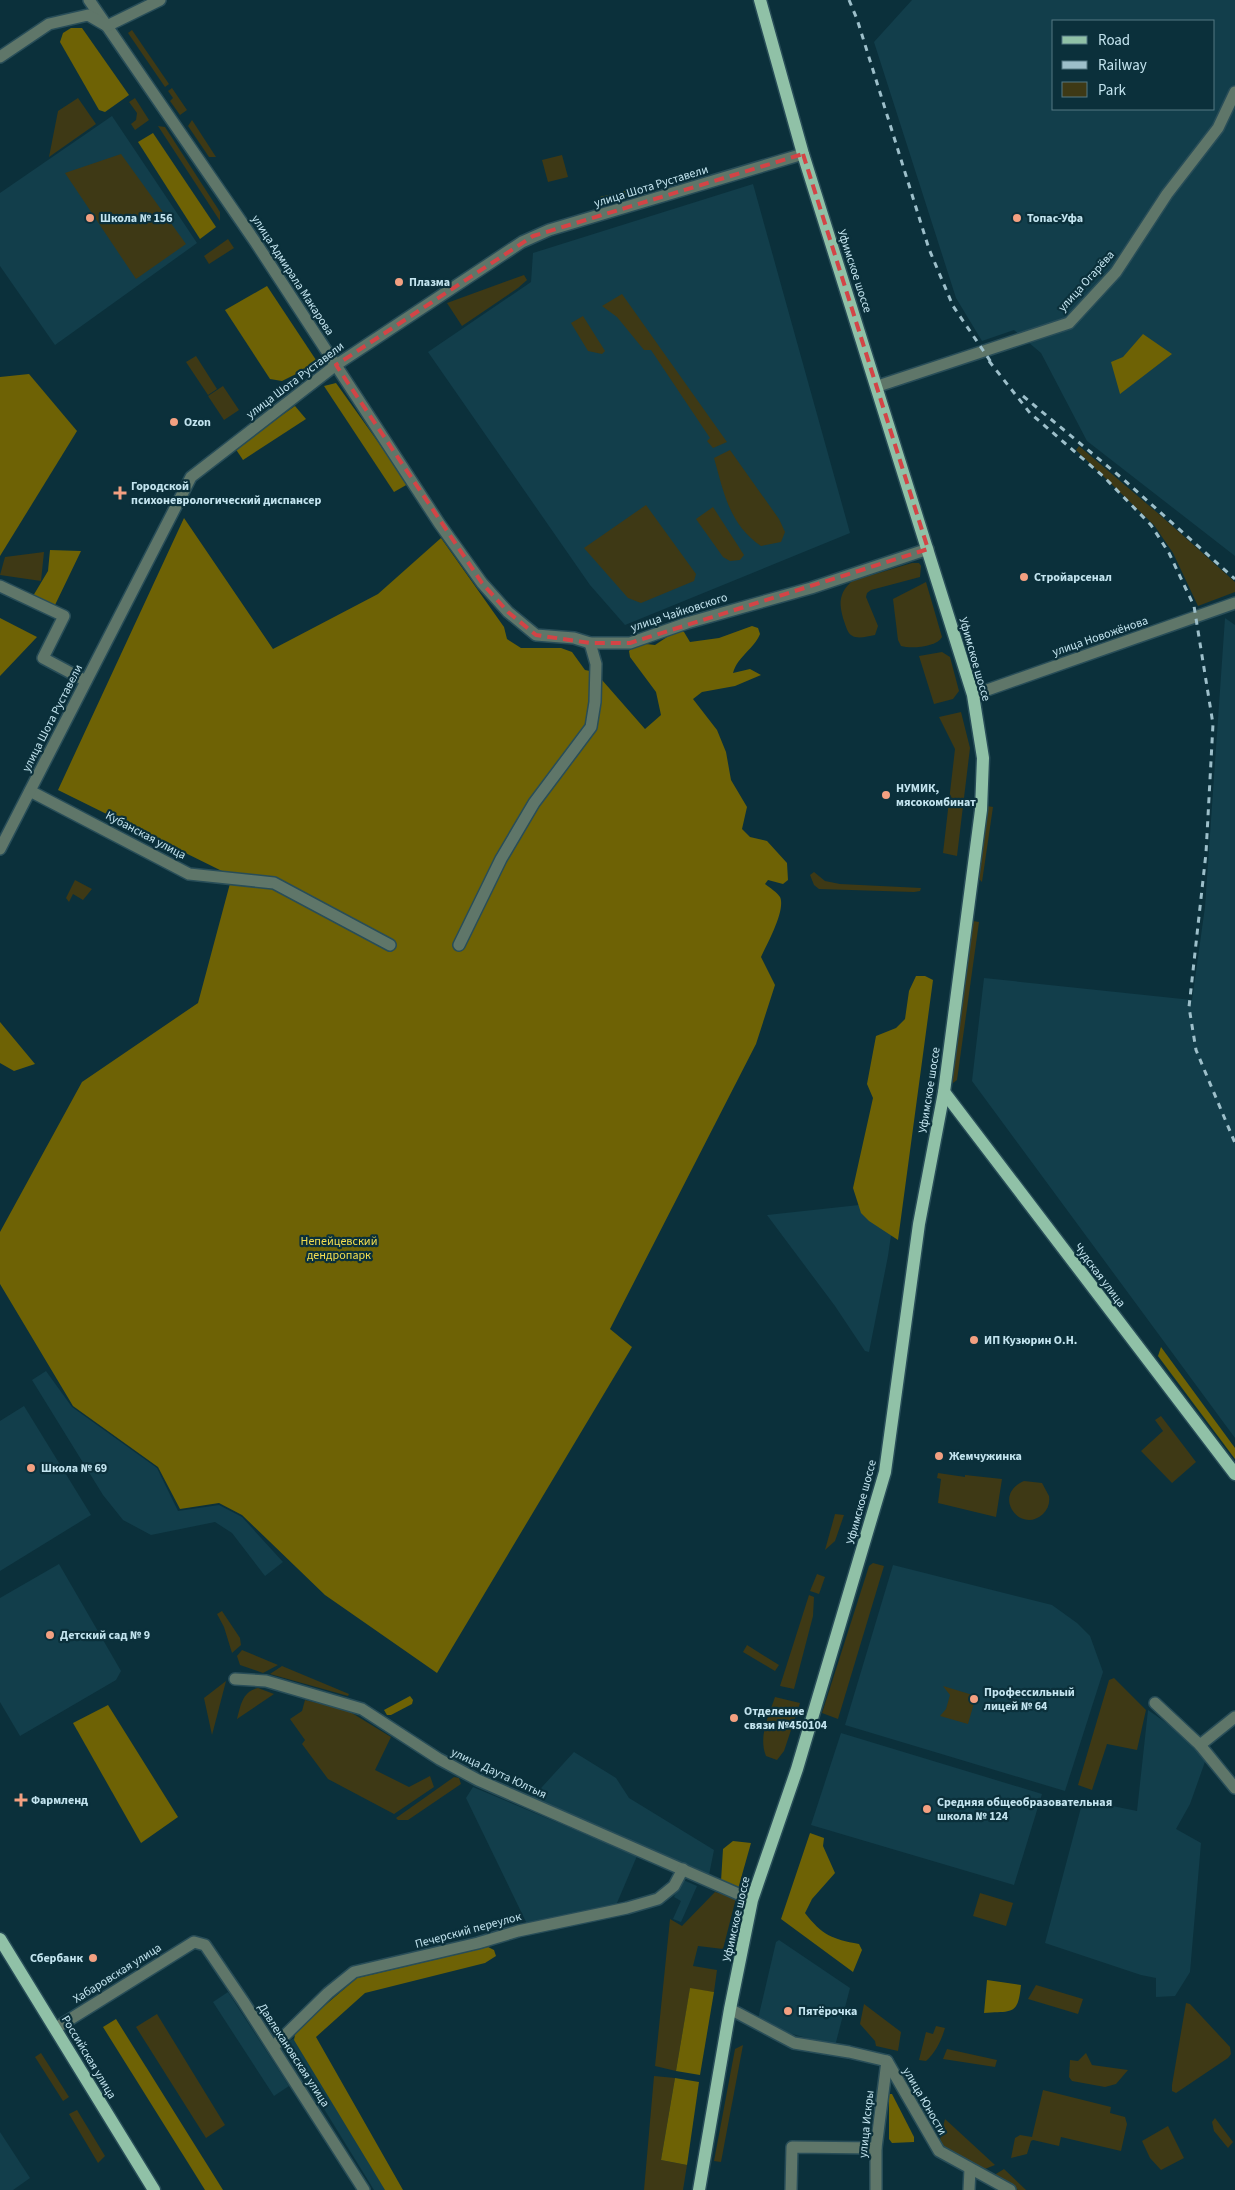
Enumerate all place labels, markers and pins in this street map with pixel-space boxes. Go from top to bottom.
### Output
place label: Школа № 156 [100,210,173,227]
place label: Топас-Уфа [1027,210,1083,227]
marker: Школа № 156 [84,212,96,224]
marker: Топас-Уфа [1011,212,1023,224]
place label: Плазма [409,274,450,291]
marker: Плазма [393,276,405,288]
place label: Ozon [184,414,211,431]
marker: Ozon [168,416,180,428]
place label: Городской психоневрологический диспансер [131,478,321,509]
marker: Городской психоневрологический диспансер [113,486,127,500]
place label: Стройарсенал [1034,569,1112,586]
marker: Стройарсенал [1018,571,1030,583]
place label: НУМИК, мясокомбинат [896,780,976,811]
marker: НУМИК, мясокомбинат [880,789,892,801]
place label: ИП Кузюрин О.Н. [984,1332,1077,1349]
marker: ИП Кузюрин О.Н. [968,1334,980,1346]
place label: Жемчужинка [949,1448,1022,1465]
marker: Жемчужинка [933,1450,945,1462]
place label: Школа № 69 [41,1460,107,1477]
marker: Школа № 69 [25,1462,37,1474]
place label: Детский сад № 9 [60,1627,150,1644]
marker: Детский сад № 9 [44,1629,56,1641]
place label: Профессильный лицей № 64 [984,1684,1075,1715]
marker: Профессильный лицей № 64 [968,1693,980,1705]
place label: Отделение связи №450104 [744,1703,828,1734]
marker: Отделение связи №450104 [728,1712,740,1724]
place label: Фармленд [31,1792,88,1809]
marker: Фармленд [15,1794,27,1806]
place label: Средняя общеобразовательная школа № 124 [937,1794,1112,1825]
marker: Средняя общеобразовательная школа № 124 [921,1803,933,1815]
place label: Сбербанк [30,1950,83,1967]
marker: Сбербанк [87,1952,99,1964]
place label: Пятёрочка [798,2003,857,2020]
marker: Пятёрочка [782,2005,794,2017]

